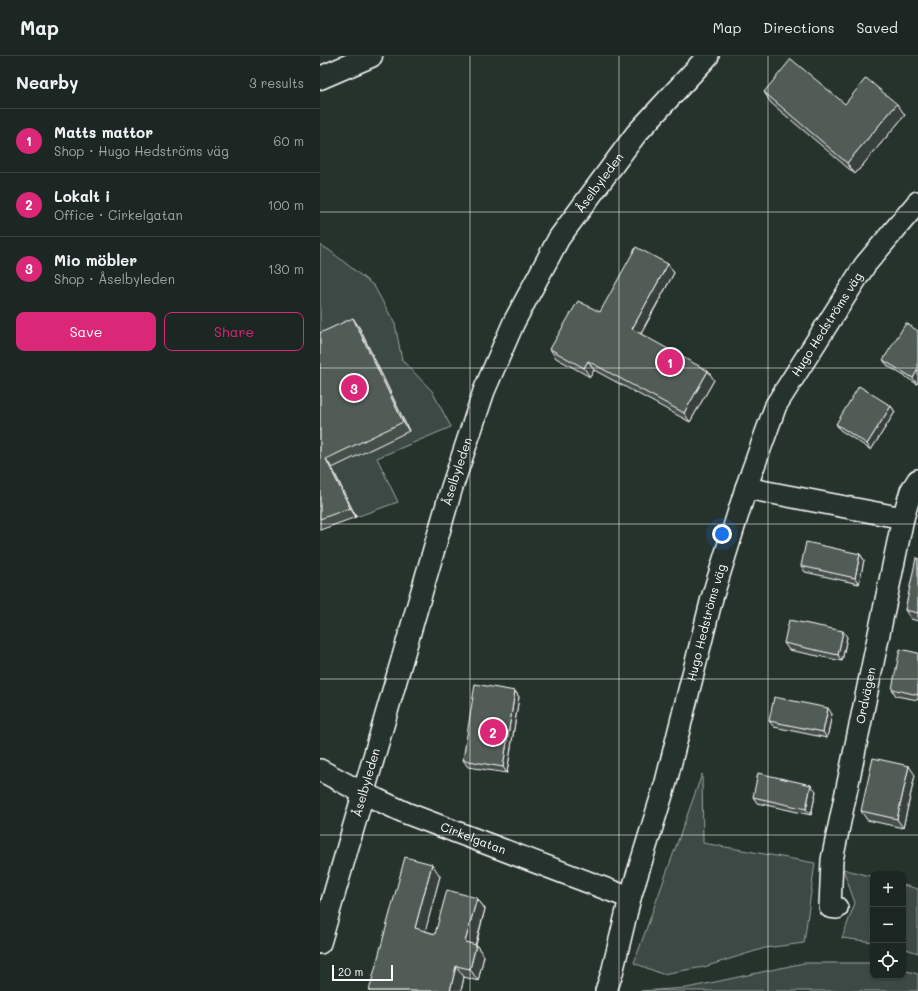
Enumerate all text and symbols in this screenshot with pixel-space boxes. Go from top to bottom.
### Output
text: Map [20,15,59,40]
text: Map [713,18,741,37]
text: Directions [763,18,834,37]
text: Saved [856,18,898,37]
text: Nearby [16,71,78,93]
text: 3 results [249,74,304,91]
text: Matts mattor [54,122,153,142]
text: 1 [26,132,32,149]
text: 60 m [274,132,304,149]
text: Shop · Hugo Hedströms väg [54,142,229,159]
street label: Åselbyleden [572,149,626,215]
text: Lokalt i [54,186,110,206]
text: 2 [25,196,33,213]
text: 100 m [268,196,304,213]
text: Office · Cirkelgatan [54,206,183,223]
text: Mio möbler [54,250,137,270]
text: 3 [25,260,33,277]
text: 130 m [268,260,304,277]
street label: Hugo Hedströms väg [787,269,865,379]
text: Shop · Åselbyleden [54,270,175,287]
button: Save [16,312,156,351]
button: Share [164,312,304,351]
pin: 1 [657,347,683,377]
pin: 3 [341,373,367,403]
street label: Åselbyleden [438,435,475,507]
your location [712,524,732,544]
street label: Hugo Hedströms väg [683,562,729,683]
street label: Ordvägen [851,666,879,725]
pin: 2 [480,717,506,747]
street label: Åselbyleden [348,746,383,818]
street label: Cirkelgatan [438,818,509,857]
map controls [870,871,906,979]
button: + [870,871,906,907]
button: − [870,907,906,943]
button: locate [870,943,906,979]
scale bar [332,963,393,982]
text: 20 m [338,964,363,979]

